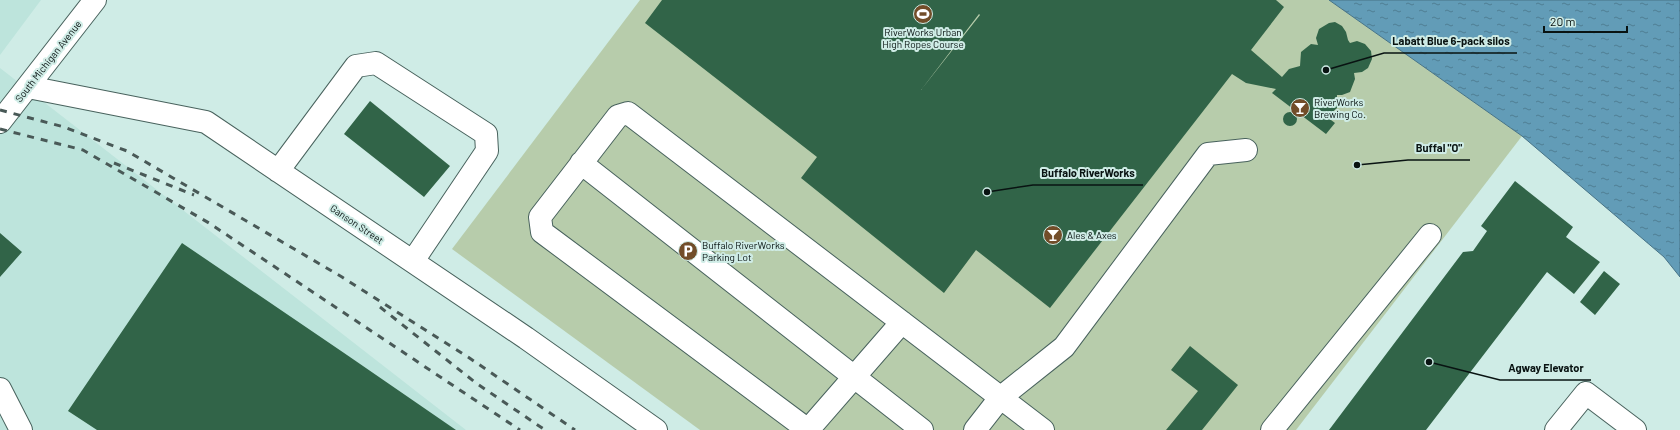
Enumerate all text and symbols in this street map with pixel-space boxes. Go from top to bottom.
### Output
sports icon: RiverWorks Urban High Ropes Course [912,3,934,25]
scale bar [1544,8,1627,34]
text: 20 m [1550,14,1576,28]
street label: South Michigan Avenue [12,18,84,104]
place label: RiverWorks Urban High Ropes Course [882,26,964,50]
callout: Labatt Blue 6-pack silos [1384,30,1517,53]
text: Labatt Blue 6-pack silos [1392,34,1510,47]
place label: RiverWorks Brewing Co. [1314,96,1366,120]
bar icon: RiverWorks Brewing Co. [1289,97,1311,119]
callout: Buffal "O" [1408,137,1470,160]
text: Buffal "O" [1416,141,1462,154]
callout: Buffalo RiverWorks [1033,162,1143,185]
text: Buffalo RiverWorks [1041,166,1135,179]
street label: Ganson Street [328,202,386,246]
bar icon: Ales & Axes [1042,224,1064,246]
place label: Ales & Axes [1067,229,1117,241]
place label: Buffalo RiverWorks Parking Lot [702,239,785,263]
parking icon: Buffalo RiverWorks Parking Lot [677,240,699,262]
callout: Agway Elevator [1500,357,1591,380]
text: Agway Elevator [1508,361,1584,374]

